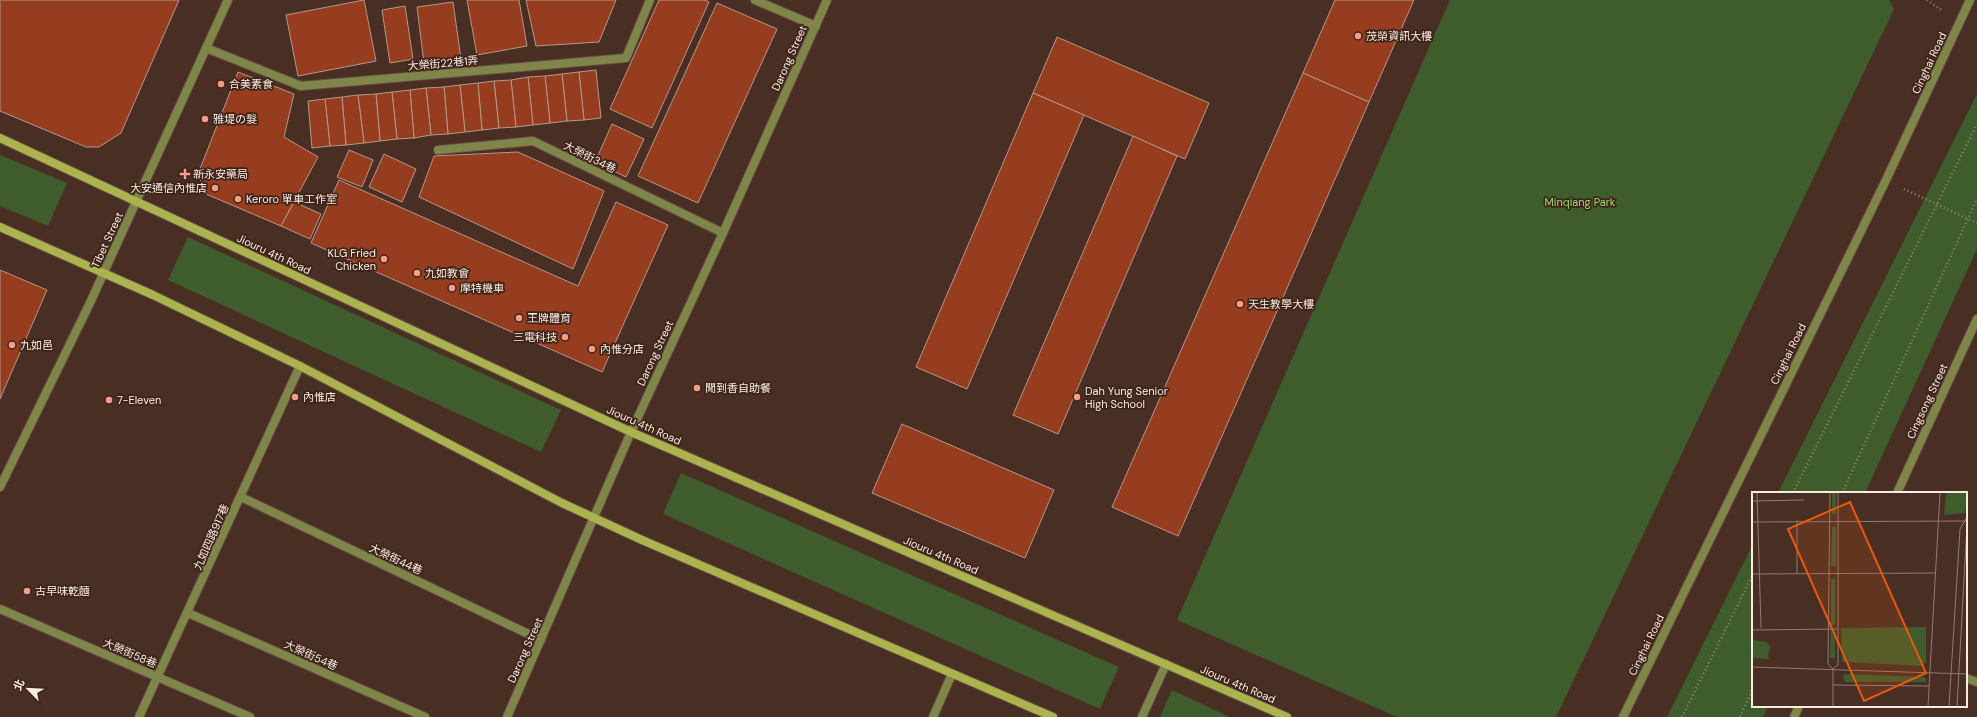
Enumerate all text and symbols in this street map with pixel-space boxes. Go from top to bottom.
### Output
street label: Darong Street [768,23,810,93]
place label: 茂榮資訊大樓 [1366,29,1432,43]
street label: Cinghai Road [1909,30,1949,96]
marker: 茂榮資訊大樓 [1353,31,1363,41]
street label: 大榮街22巷1弄 [407,53,479,73]
place label: 合美素食 [229,77,273,91]
marker: 合美素食 [216,79,226,89]
place label: 雅堤の髮 [213,112,257,126]
marker: 雅堤の髮 [200,114,210,124]
street label: 大榮街34巷 [561,138,619,176]
place label: 新永安藥局 [193,167,248,181]
marker: 新永安藥局 [180,169,190,179]
place label: 大安通信內惟店 [130,181,207,195]
marker: 大安通信內惟店 [210,183,220,193]
place label: Keroro 單車工作室 [246,192,337,206]
marker: Keroro 單車工作室 [233,194,243,204]
park label: Minqiang Park [1545,195,1616,209]
street label: Tibet Street [88,210,126,270]
street label: Jiouru 4th Road [235,231,313,277]
place label: KLG Fried Chicken [327,246,376,273]
marker: KLG Fried Chicken [379,254,389,264]
place label: 九如教會 [425,266,469,280]
marker: 九如教會 [412,268,422,278]
place label: 摩特機車 [460,281,504,295]
marker: 摩特機車 [447,283,457,293]
place label: 天生教學大樓 [1248,297,1314,311]
marker: 天生教學大樓 [1235,299,1245,309]
place label: 王牌體育 [527,311,571,325]
marker: 王牌體育 [514,313,524,323]
street label: Darong Street [634,318,676,388]
street label: Cinghai Road [1767,321,1809,387]
place label: 三電科技 [513,330,557,344]
marker: 三電科技 [560,332,570,342]
place label: 九如邑 [20,338,53,352]
marker: 九如邑 [7,340,17,350]
place label: 內惟分店 [600,342,644,356]
marker: 內惟分店 [587,344,597,354]
street label: Cingsong Street [1903,361,1951,441]
place label: 聞到香自助餐 [705,381,771,395]
marker: 聞到香自助餐 [692,383,702,393]
place label: Dah Yung Senior High School [1085,384,1168,411]
place label: 內惟店 [303,390,336,404]
marker: 內惟店 [290,392,300,402]
marker: Dah Yung Senior High School [1072,392,1082,402]
place label: 7-Eleven [117,393,161,407]
marker: 7-Eleven [104,395,114,405]
street label: Jiouru 4th Road [605,402,684,448]
inset map [1752,492,1967,707]
street label: 九如四路917巷 [190,502,232,572]
street label: Jiouru 4th Road [901,533,981,577]
street label: 大榮街44巷 [367,541,425,577]
place label: 古早味乾麵 [35,584,90,598]
marker: 古早味乾麵 [22,586,32,596]
street label: Cinghai Road [1625,612,1667,678]
street label: Darong Street [504,615,546,685]
street label: 大榮街58巷 [101,635,159,671]
street label: 大榮街54巷 [282,637,340,673]
street label: Jiouru 4th Road [1198,662,1278,706]
north arrow [8,669,48,709]
text: 北 [10,677,27,693]

